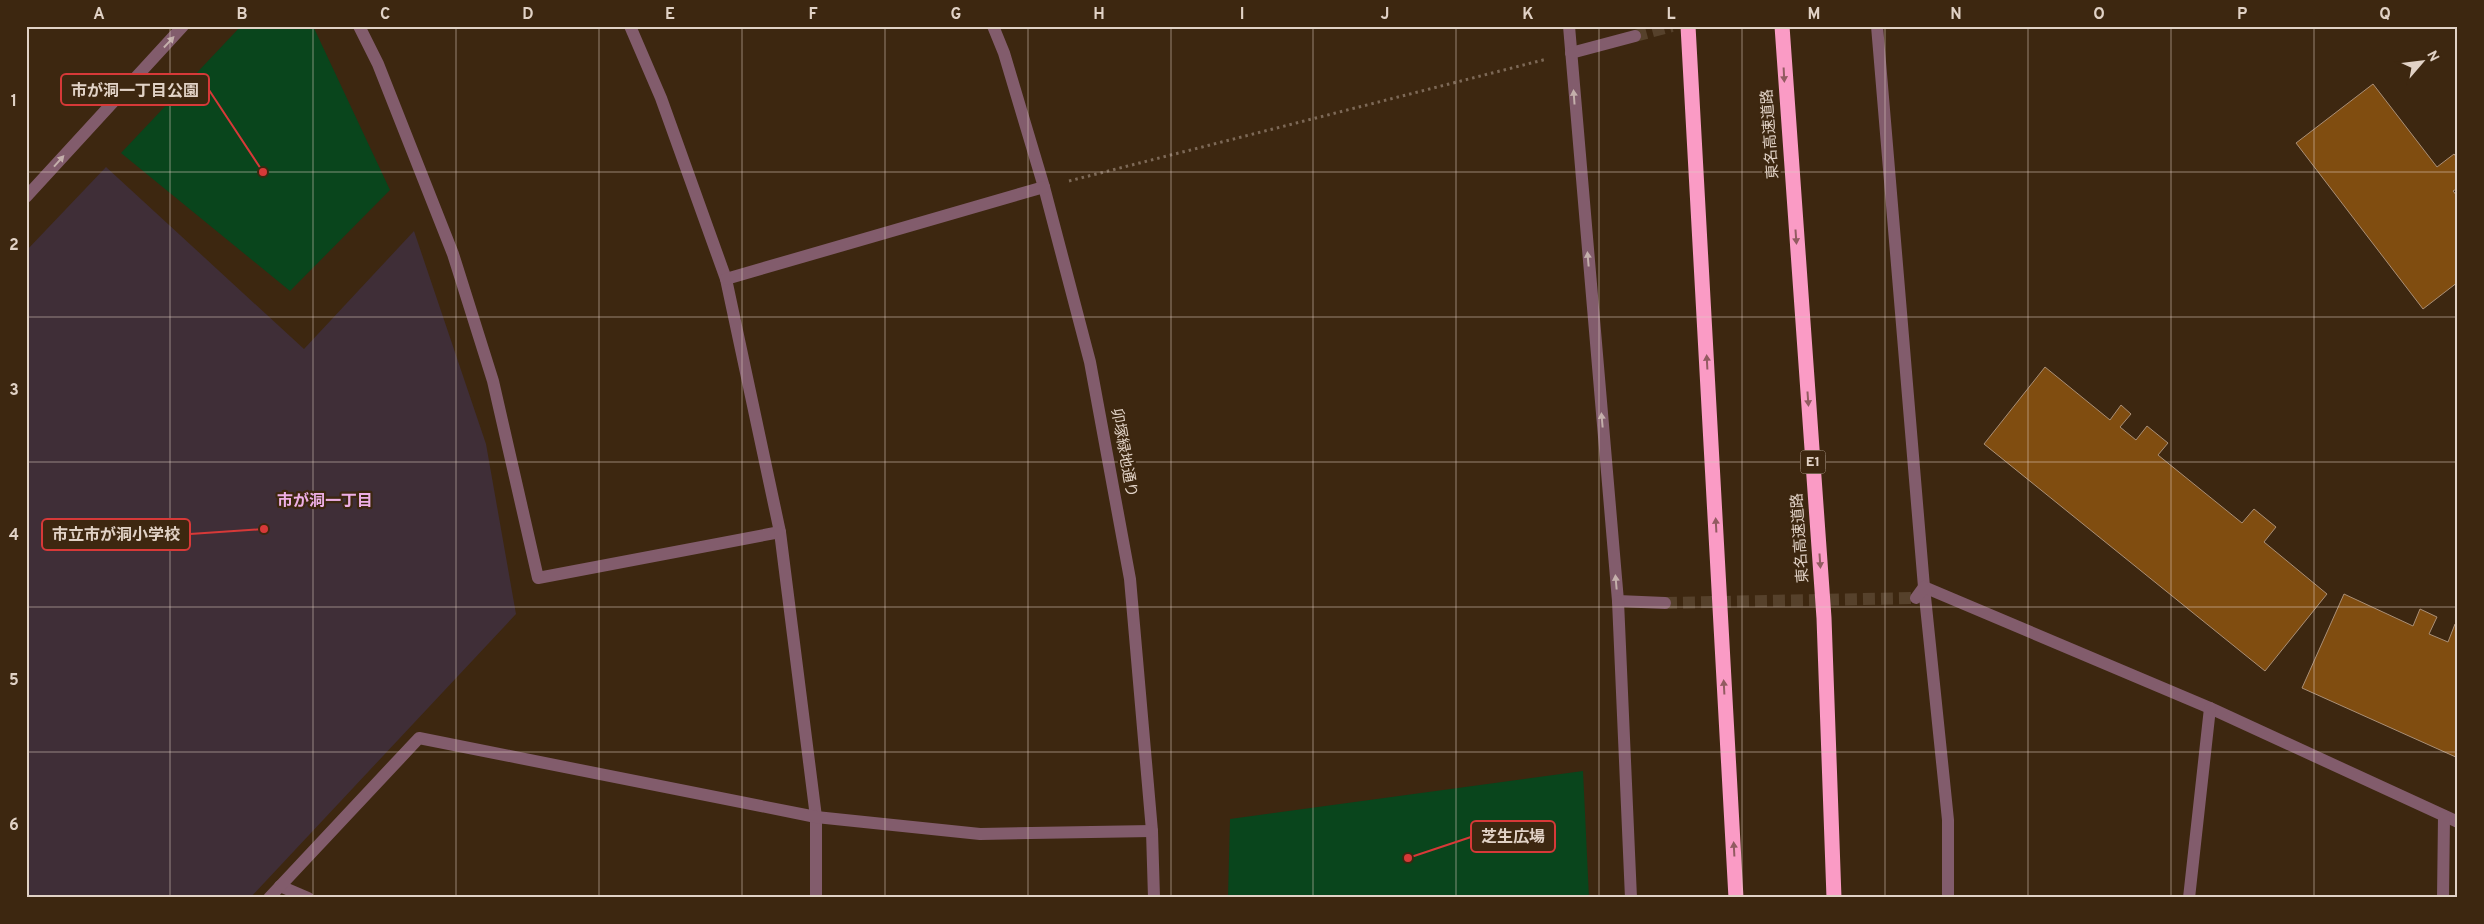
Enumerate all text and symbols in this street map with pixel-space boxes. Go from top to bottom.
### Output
text: A [93,5,105,25]
text: B [236,5,248,25]
text: C [380,5,390,25]
text: D [522,5,534,25]
text: E [665,5,675,25]
text: F [808,5,818,25]
text: G [951,5,961,25]
text: H [1093,5,1105,25]
text: I [1240,5,1244,25]
text: J [1381,5,1389,25]
text: K [1522,5,1534,25]
text: L [1666,5,1676,25]
text: M [1808,5,1820,25]
text: N [1950,5,1962,25]
text: O [2093,5,2105,25]
text: P [2237,5,2247,25]
text: Q [2379,5,2391,25]
one-way arrow [163,36,175,48]
north arrow [2396,38,2446,88]
text: N [2422,48,2442,65]
one-way arrow [1781,67,1789,83]
callout: 市が洞一丁目公園 [61,74,209,105]
text: 市が洞一丁目公園 [71,82,199,102]
one-way arrow [1570,88,1578,104]
street label: 東名高速道路 [1758,88,1784,180]
text: 1 [11,92,17,112]
one-way arrow [53,156,65,168]
one-way arrow [1792,229,1800,245]
text: 2 [9,236,19,256]
one-way arrow [1584,250,1592,266]
one-way arrow [1703,354,1711,370]
text: 3 [9,381,19,401]
one-way arrow [1804,391,1812,407]
street label: 卯塚緑地通り [1106,407,1140,499]
one-way arrow [1598,412,1606,428]
road number: E1 [1800,451,1826,474]
district label: 市が洞一丁目 [277,492,373,512]
street label: 東名高速道路 [1788,492,1814,584]
one-way arrow [1711,516,1719,532]
callout: 市立市が洞小学校 [42,519,190,550]
text: 4 [9,526,19,546]
text: 市立市が洞小学校 [52,526,180,546]
one-way arrow [1816,553,1824,569]
one-way arrow [1612,574,1620,590]
text: 5 [9,671,19,691]
one-way arrow [1720,679,1728,695]
text: 6 [9,816,19,836]
callout: 芝生広場 [1471,821,1555,852]
text: 芝生広場 [1481,828,1545,848]
one-way arrow [1729,841,1737,857]

